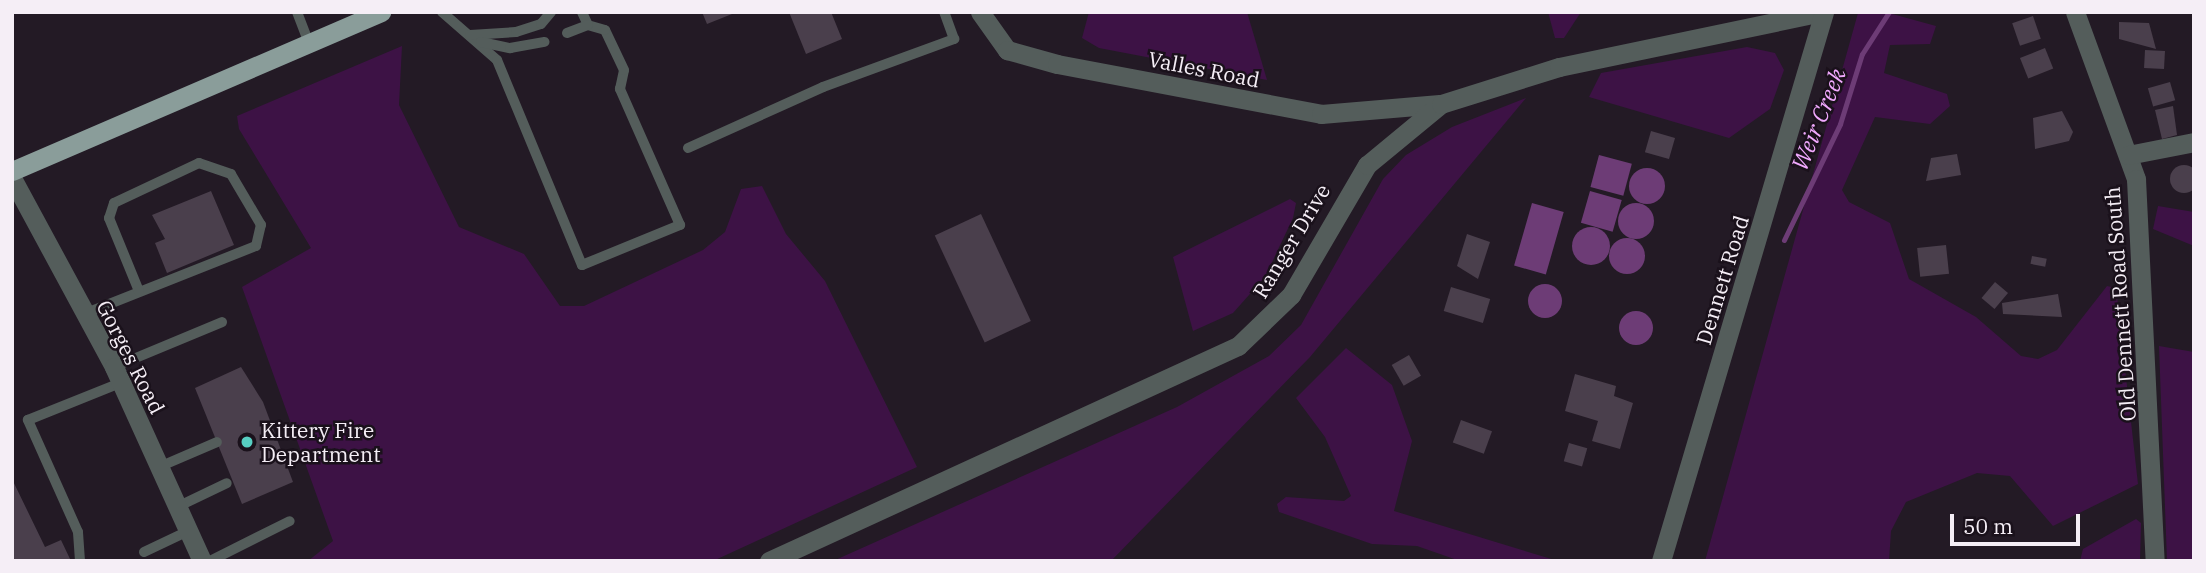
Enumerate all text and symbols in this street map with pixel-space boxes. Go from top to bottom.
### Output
street label: Valles Road [1146,46,1262,92]
water label: Weir Creek [1785,64,1851,174]
street label: Ranger Drive [1247,179,1335,303]
street label: Old Dennett Road South [2099,186,2141,422]
street label: Dennett Road [1690,212,1754,348]
street label: Gorges Road [92,296,170,418]
place label: Kittery Fire Department [261,417,381,467]
marker: Kittery Fire Department [239,434,255,450]
scale bar [1954,500,2084,544]
text: 50 m [1963,512,2013,540]

